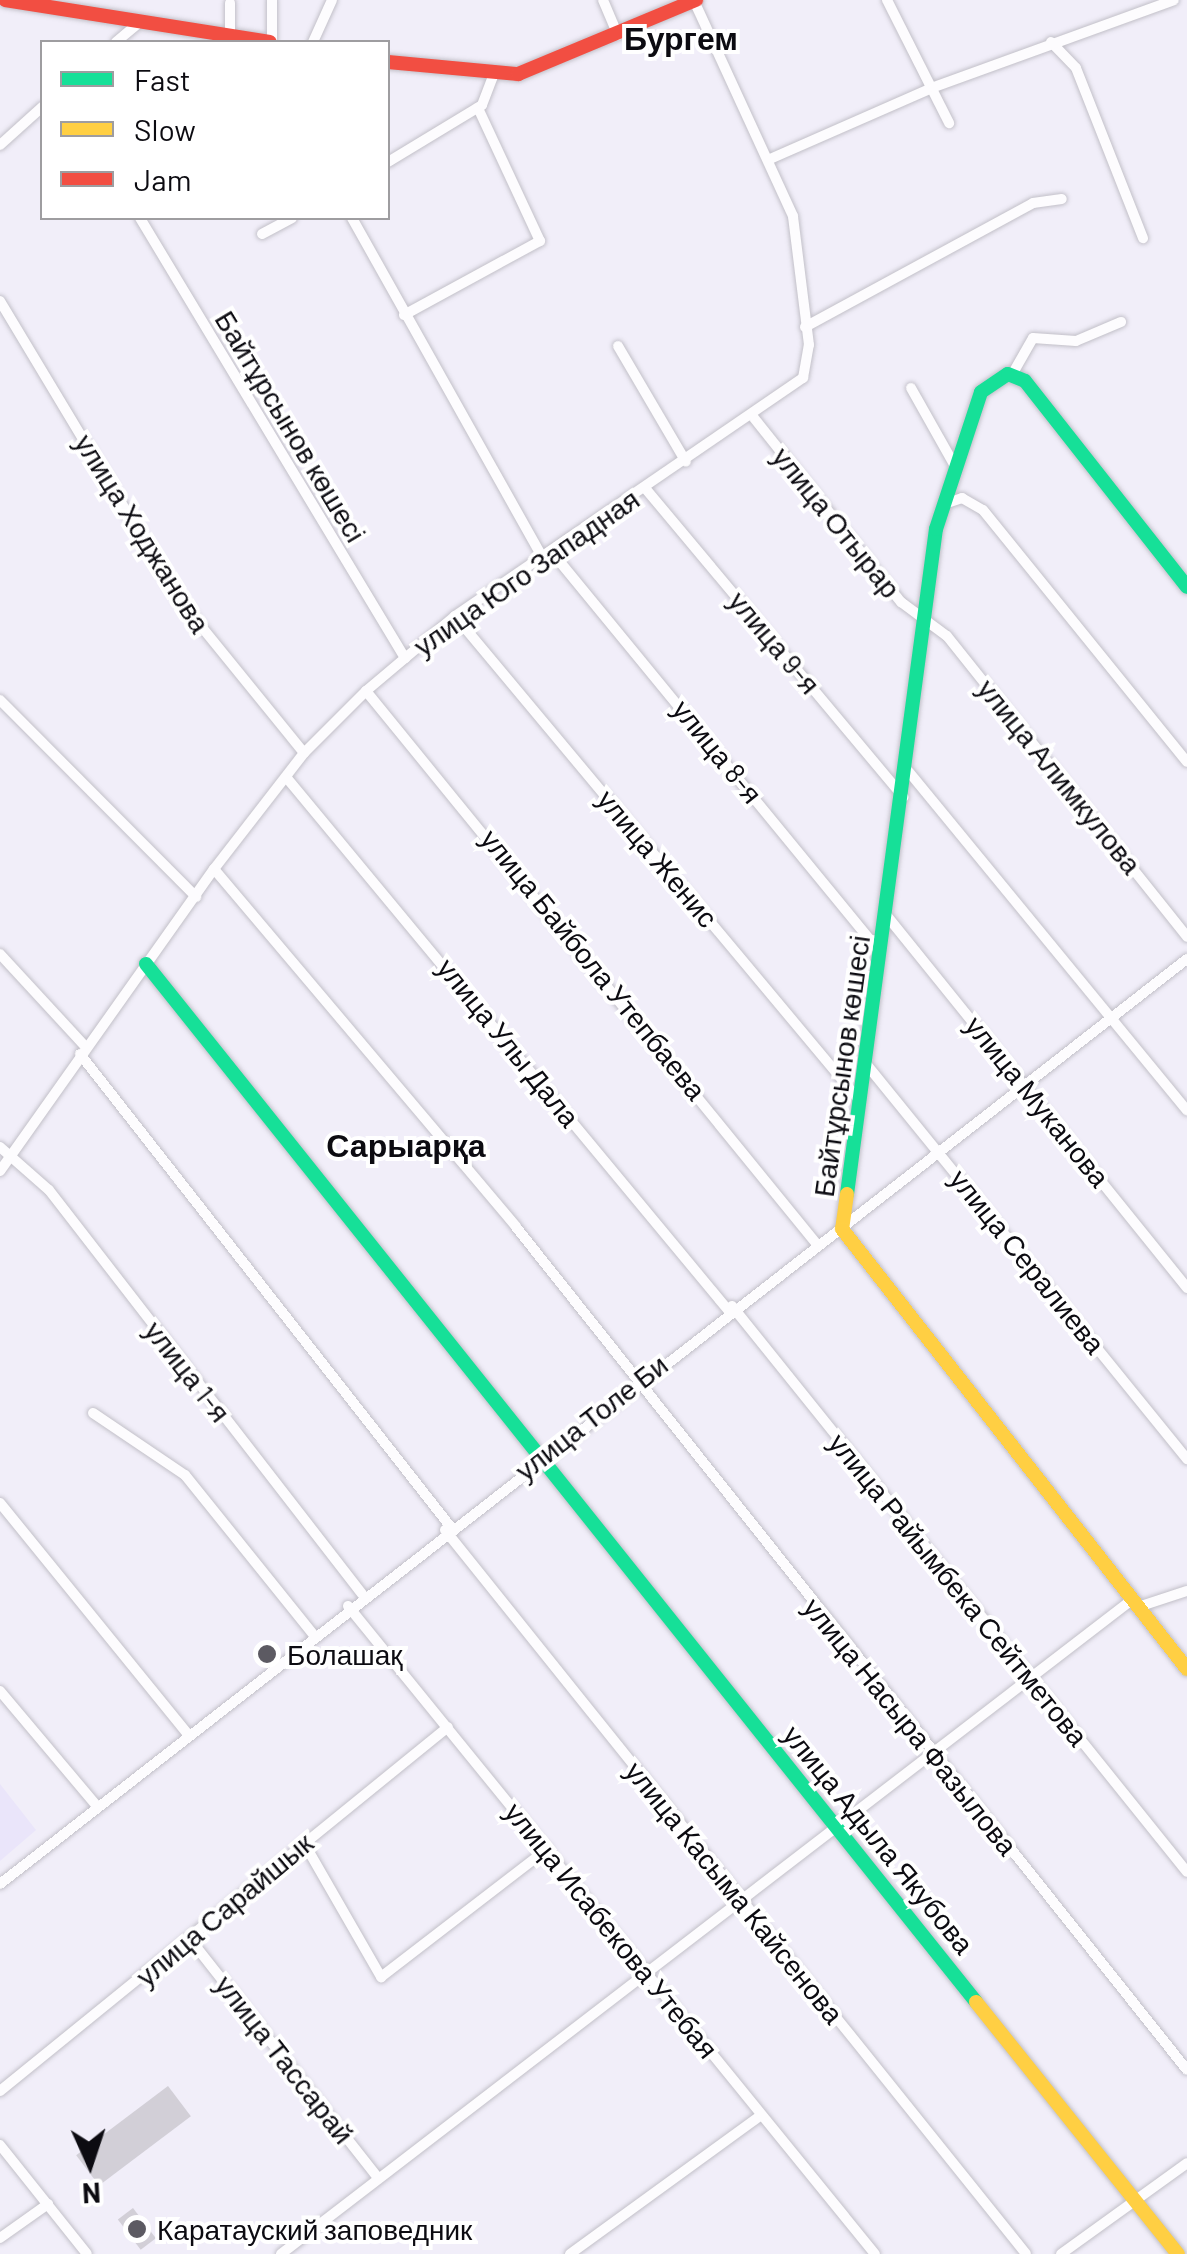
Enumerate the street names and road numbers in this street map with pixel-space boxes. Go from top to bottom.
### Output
street label: Байтұрсынов көшесі [209,304,373,548]
street label: улица Ходжанова [68,428,218,638]
street label: улица Отырар [766,440,908,604]
street label: улица Юго Западная [407,482,645,662]
street label: улица 9-я [722,584,828,700]
street label: улица Алимкулова [971,672,1149,880]
street label: улица 8-я [666,692,770,810]
street label: улица Женис [591,783,725,933]
street label: улица Байбола Утепбаева [474,822,714,1106]
street label: Байтұрсынов көшесі [806,933,876,1199]
street label: улица Улы Дала [431,951,587,1133]
street label: улица Муканова [959,1009,1117,1193]
street label: улица Сералиева [943,1162,1113,1360]
street label: улица 1-я [138,1314,238,1428]
street label: улица Толе Би [508,1347,674,1487]
street label: улица Райымбека Сейтметова [823,1426,1095,1752]
street label: улица Насыра Фазылова [797,1591,1025,1861]
street label: улица Адыла Якубова [777,1718,981,1960]
street label: улица Касыма Кайсенова [619,1754,851,2030]
street label: улица Исабекова Утебая [499,1795,725,2065]
street label: улица Сарайшык [129,1825,319,1993]
street label: улица Тассарай [209,1968,361,2150]

